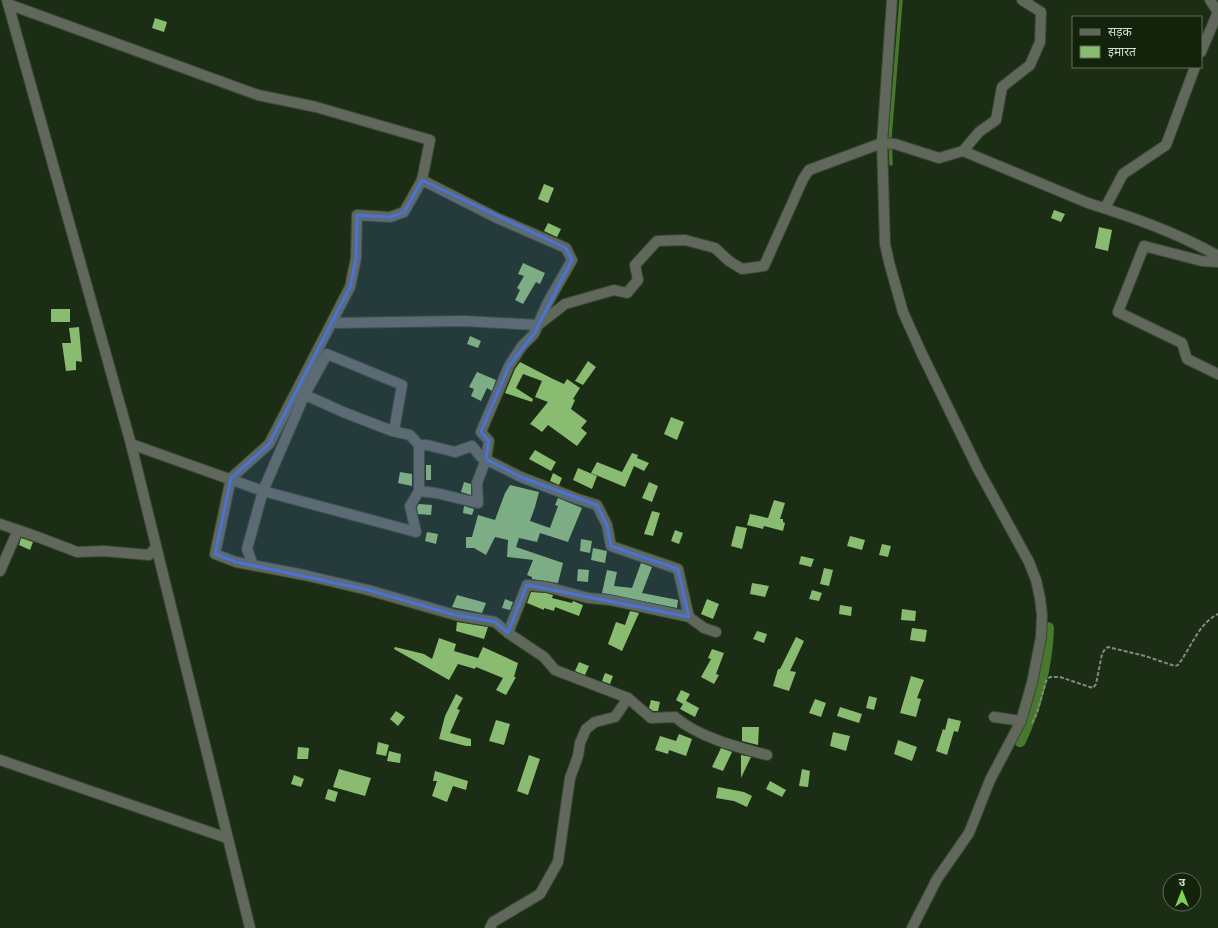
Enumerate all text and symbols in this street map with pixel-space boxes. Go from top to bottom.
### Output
legend [1072,16,1202,68]
text: सड़क [1108,25,1133,40]
text: इमारत [1108,45,1137,60]
north arrow [1162,872,1202,912]
text: उ [1179,876,1186,889]

